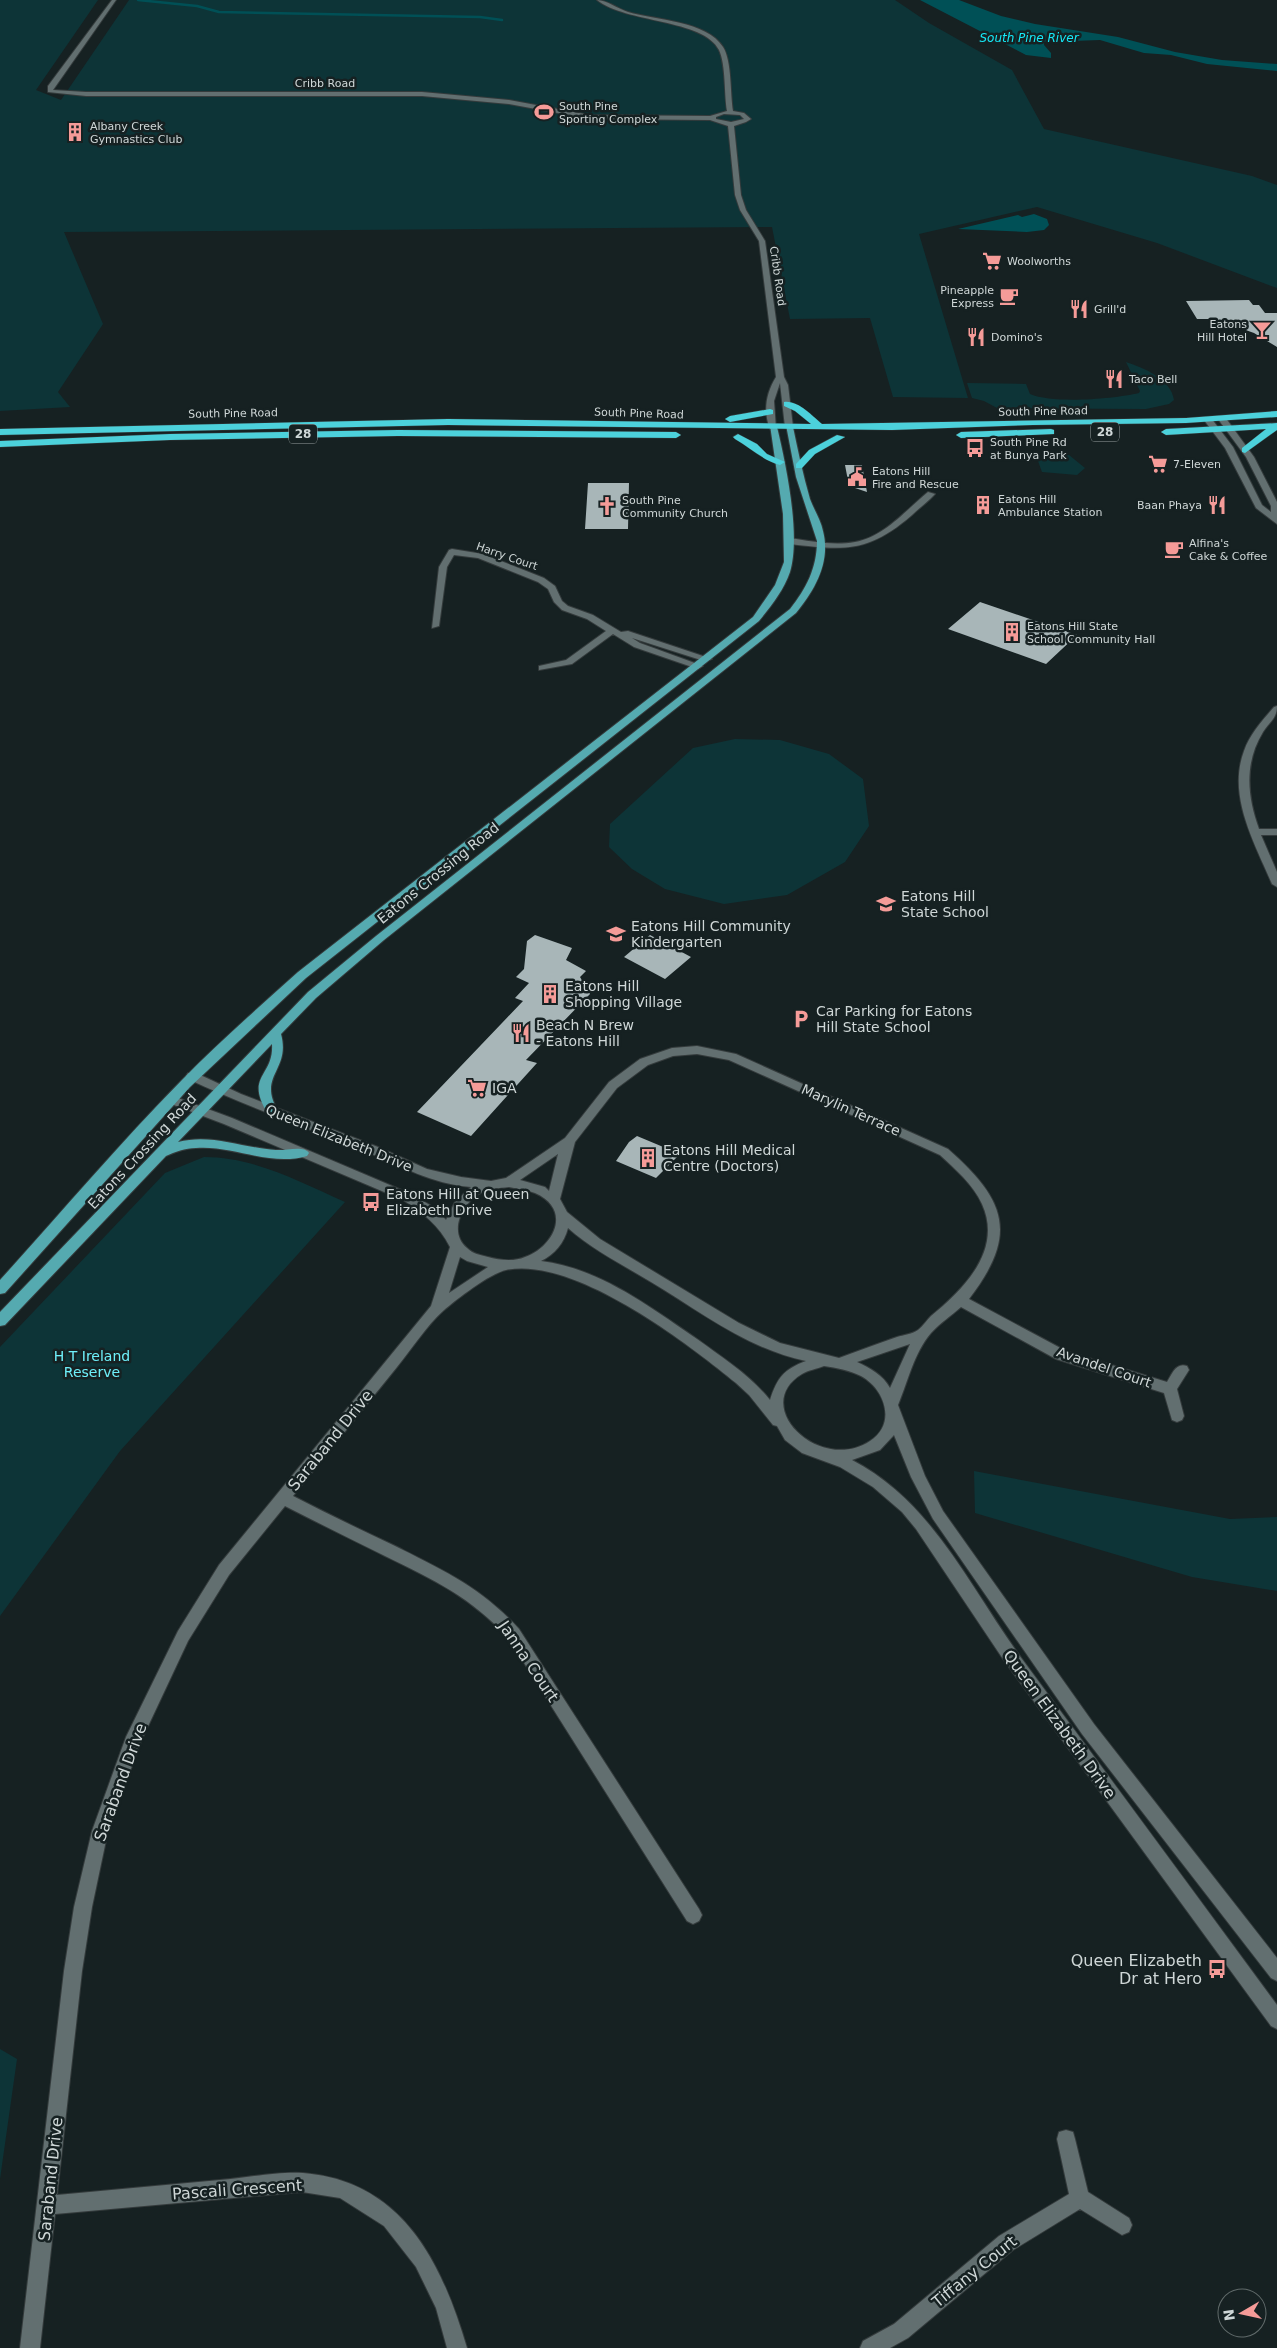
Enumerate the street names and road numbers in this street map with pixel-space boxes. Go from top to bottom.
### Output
street label: Cribb Road [295,77,355,90]
street label: Cribb Road [767,245,788,307]
street label: South Pine Road [998,404,1088,419]
street label: South Pine Road [594,405,684,422]
street label: South Pine Road [188,406,278,421]
road number: 28 [1091,422,1119,442]
road number: 28 [289,424,317,444]
street label: Harry Court [474,540,540,573]
street label: Eatons Crossing Road [374,819,502,927]
street label: Marylin Terrace [799,1081,903,1139]
street label: Eatons Crossing Road [84,1090,200,1212]
street label: Queen Elizabeth Drive [263,1101,415,1175]
street label: Avandel Court [1055,1343,1154,1391]
street label: Saraband Drive [284,1386,377,1495]
street label: Janna Court [494,1616,563,1705]
street label: Queen Elizabeth Drive [999,1646,1120,1802]
street label: Saraband Drive [90,1720,151,1844]
street label: Saraband Drive [35,2116,66,2242]
street label: Pascali Crescent [171,2175,303,2204]
street label: Tiffany Court [927,2232,1020,2312]

